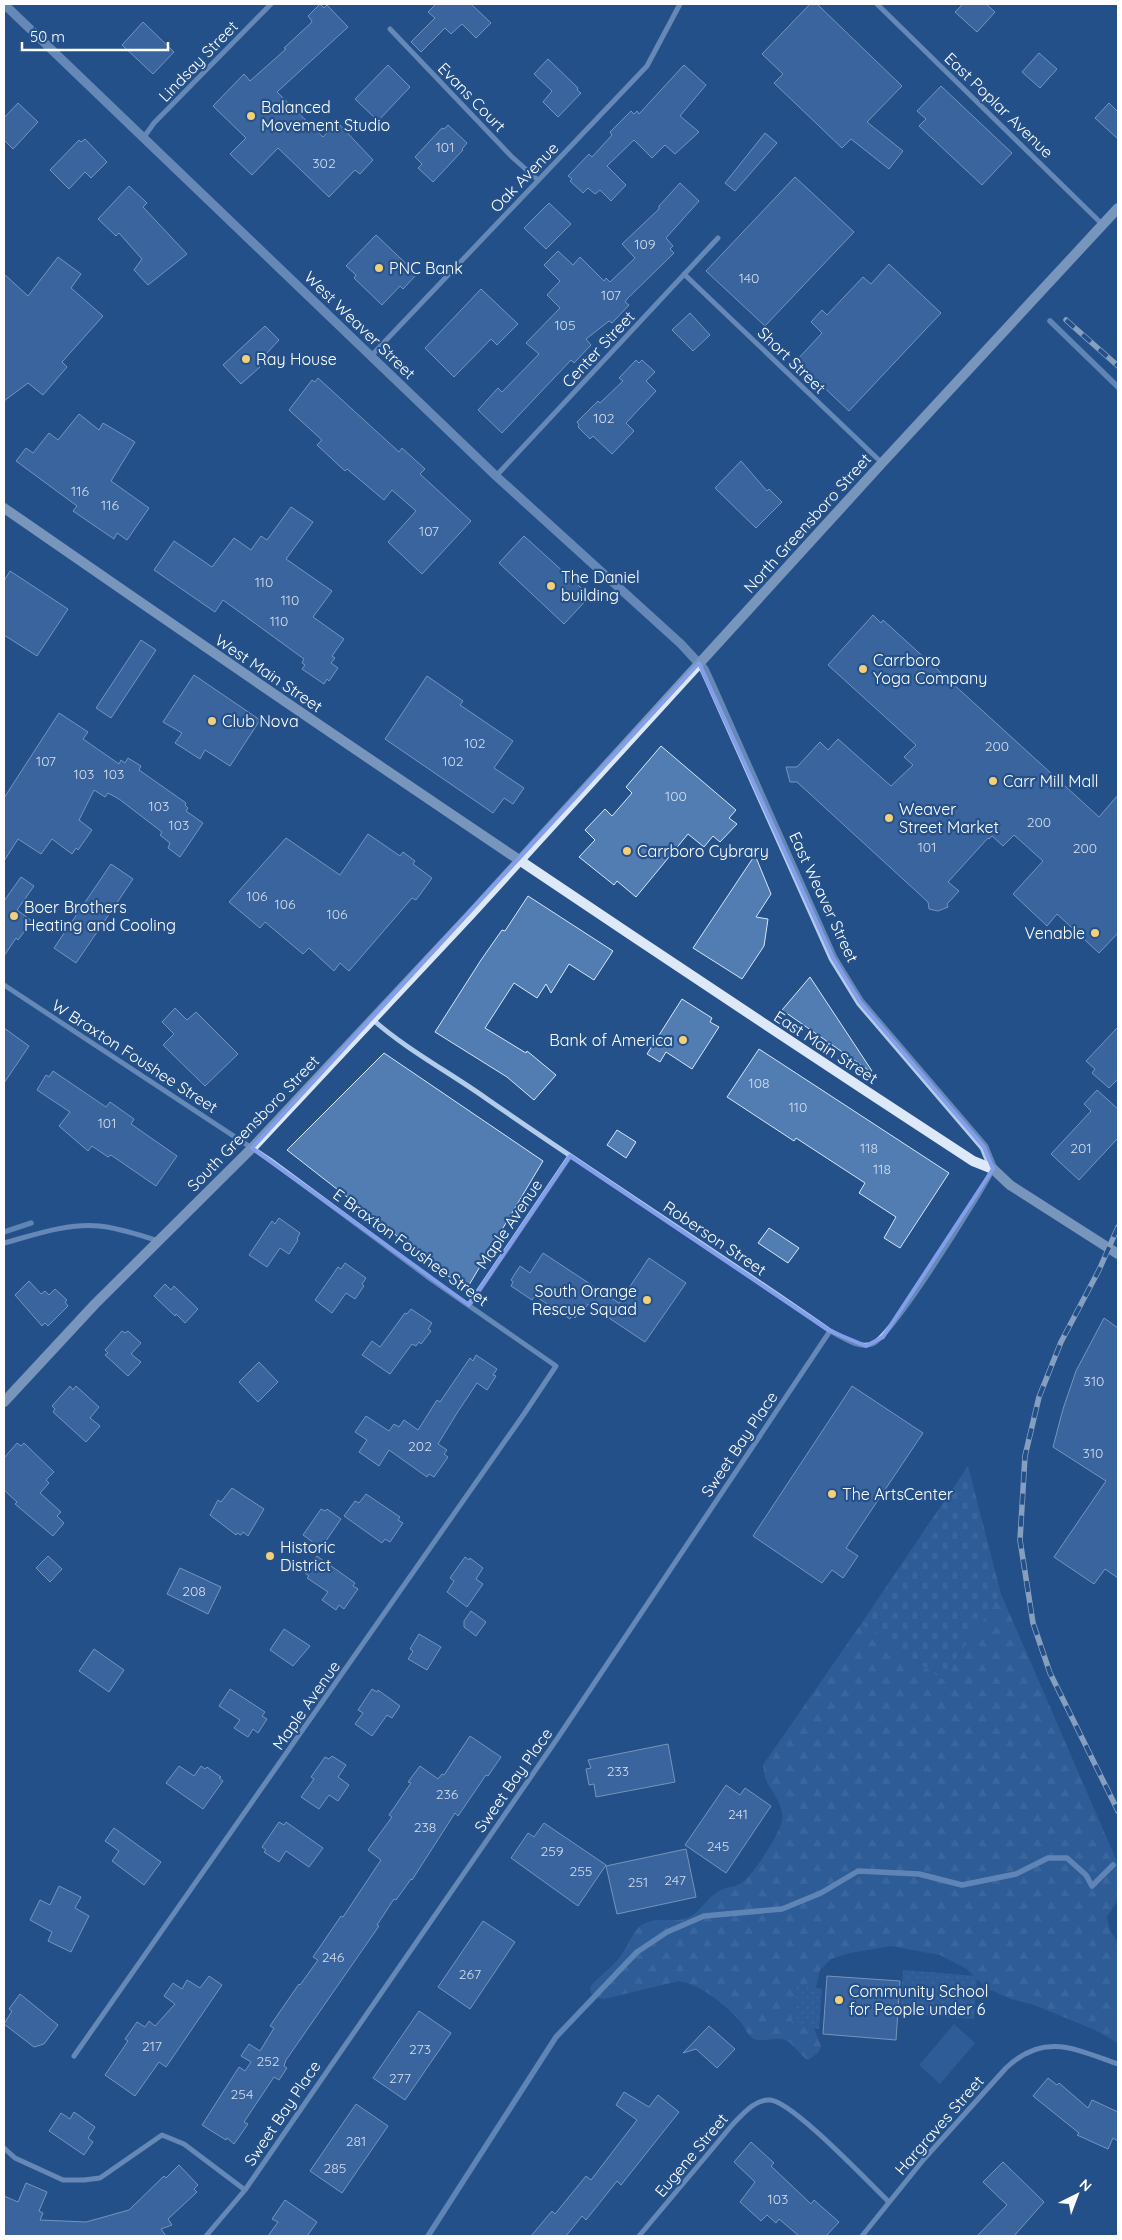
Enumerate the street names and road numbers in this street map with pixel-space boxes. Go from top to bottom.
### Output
street label: Lindsay Street [154,16,242,106]
street label: East Poplar Avenue [940,48,1058,162]
street label: Evans Court [434,58,510,136]
street label: Oak Avenue [486,138,562,216]
street label: West Weaver Street [300,267,420,383]
street label: Center Street [557,307,639,391]
street label: Short Street [754,322,830,398]
street label: North Greensboro Street [739,449,875,597]
street label: West Main Street [211,630,327,716]
street label: East Weaver Street [785,829,863,965]
street label: W Braxton Foushee Street [48,995,222,1117]
street label: East Main Street [770,1006,882,1088]
street label: South Greensboro Street [183,1051,323,1195]
street label: Maple Avenue [472,1175,546,1273]
street label: E Braxton Foushee Street [329,1184,493,1310]
street label: Roberson Street [660,1196,770,1280]
street label: Sweet Bay Place [696,1388,782,1500]
street label: Maple Avenue [268,1657,344,1753]
street label: Sweet Bay Place [470,1724,556,1836]
street label: Sweet Bay Place [239,2057,325,2169]
street label: Hargraves Street [890,2071,988,2179]
street label: Eugene Street [650,2109,732,2201]

